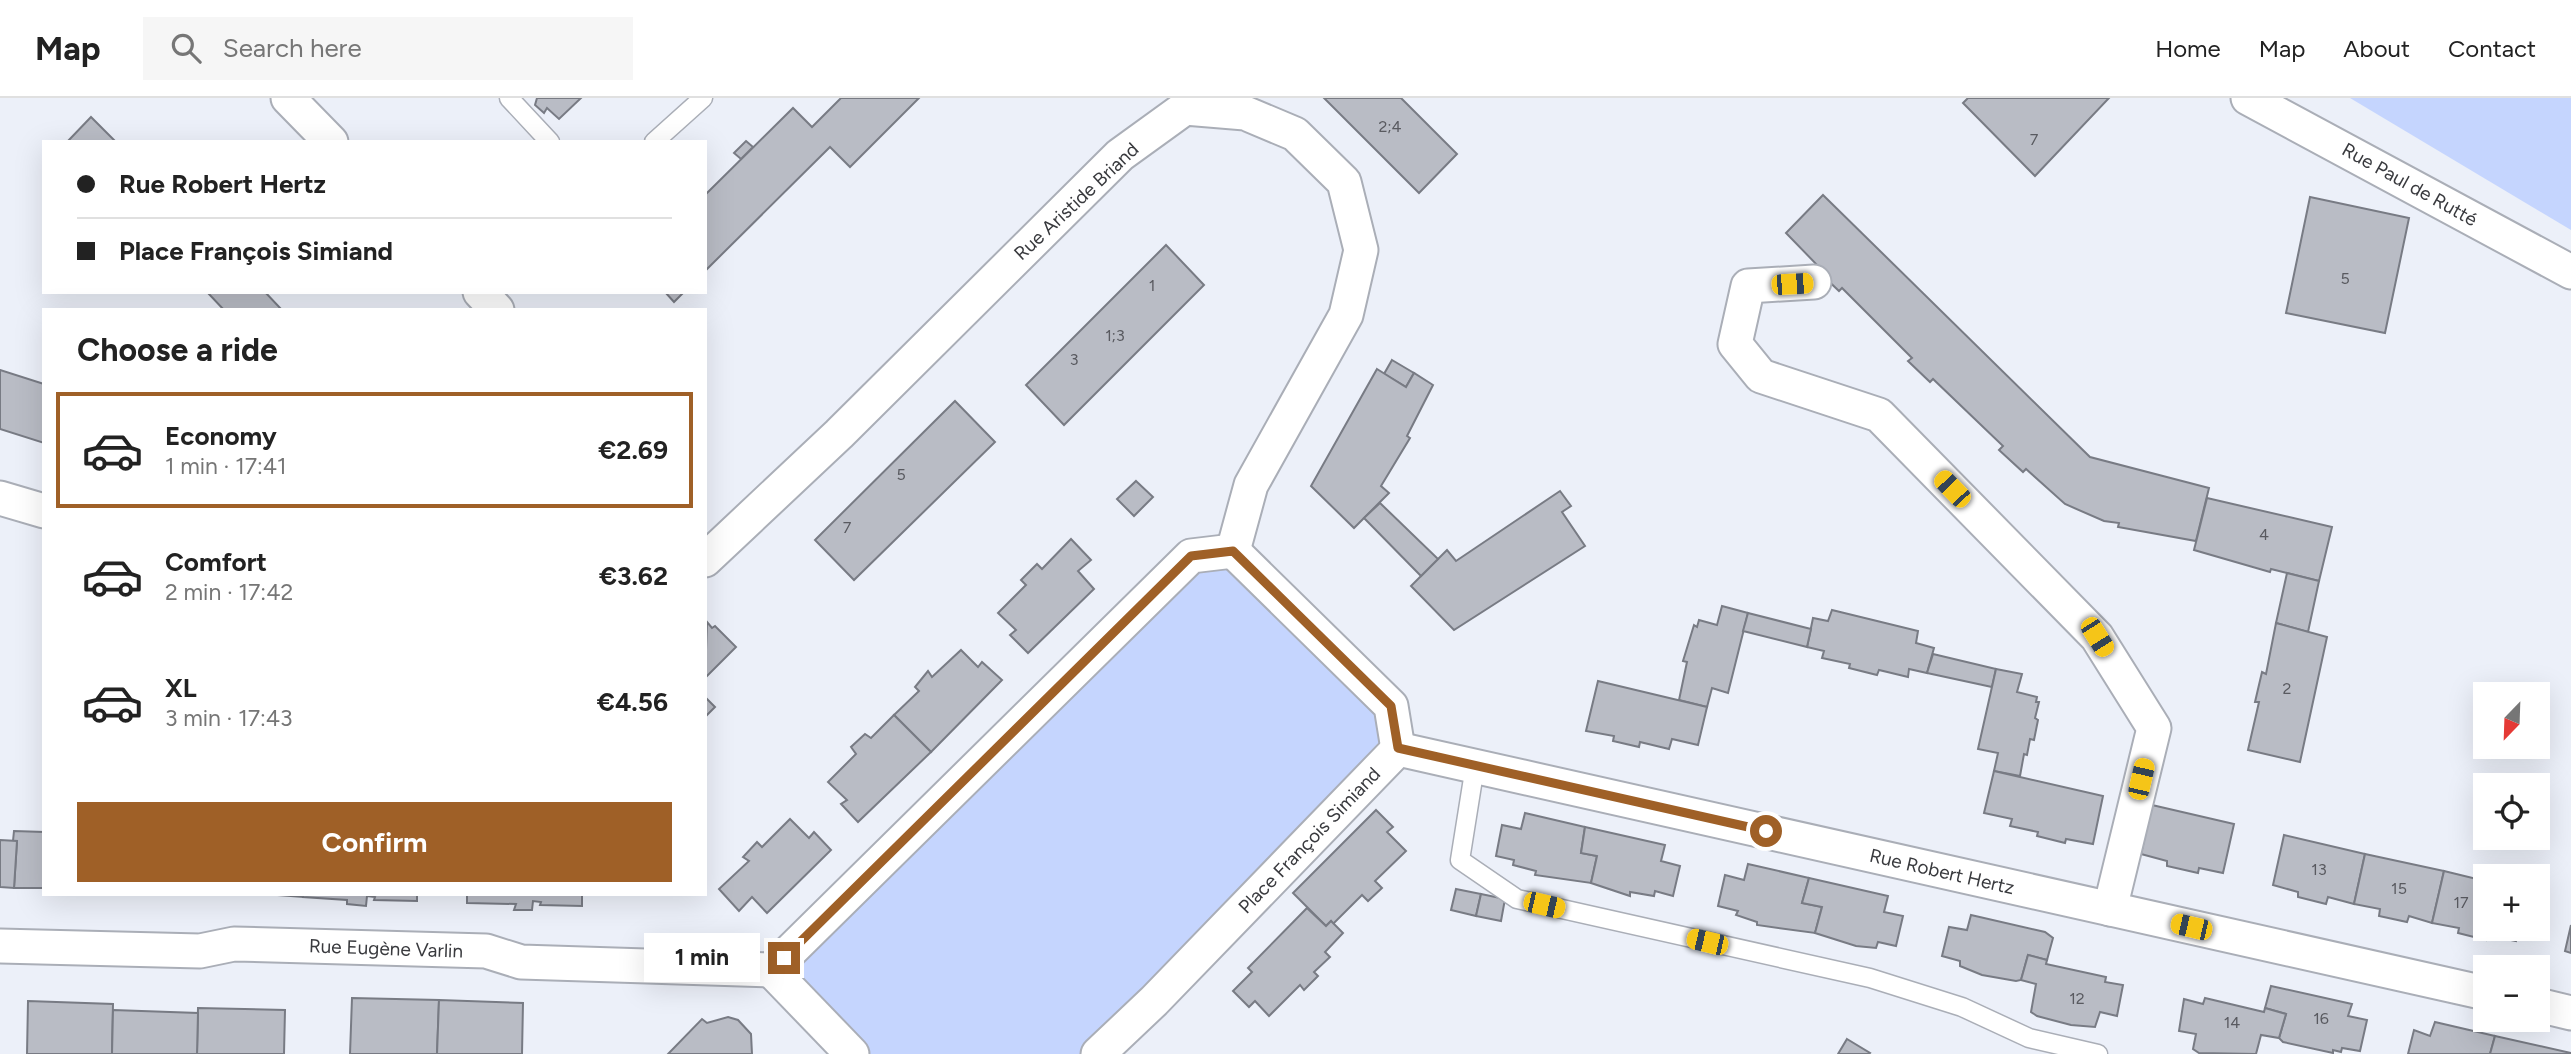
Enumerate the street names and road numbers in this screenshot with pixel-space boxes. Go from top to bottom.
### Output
street label: Rue Aristide Briand [1009,138,1143,265]
street label: Rue Paul de Rutté [2338,138,2481,231]
street label: Place François Simiand [1234,762,1385,918]
street label: Rue Robert Hertz [1867,844,2017,899]
street label: Rue Eugène Varlin [308,934,464,963]

